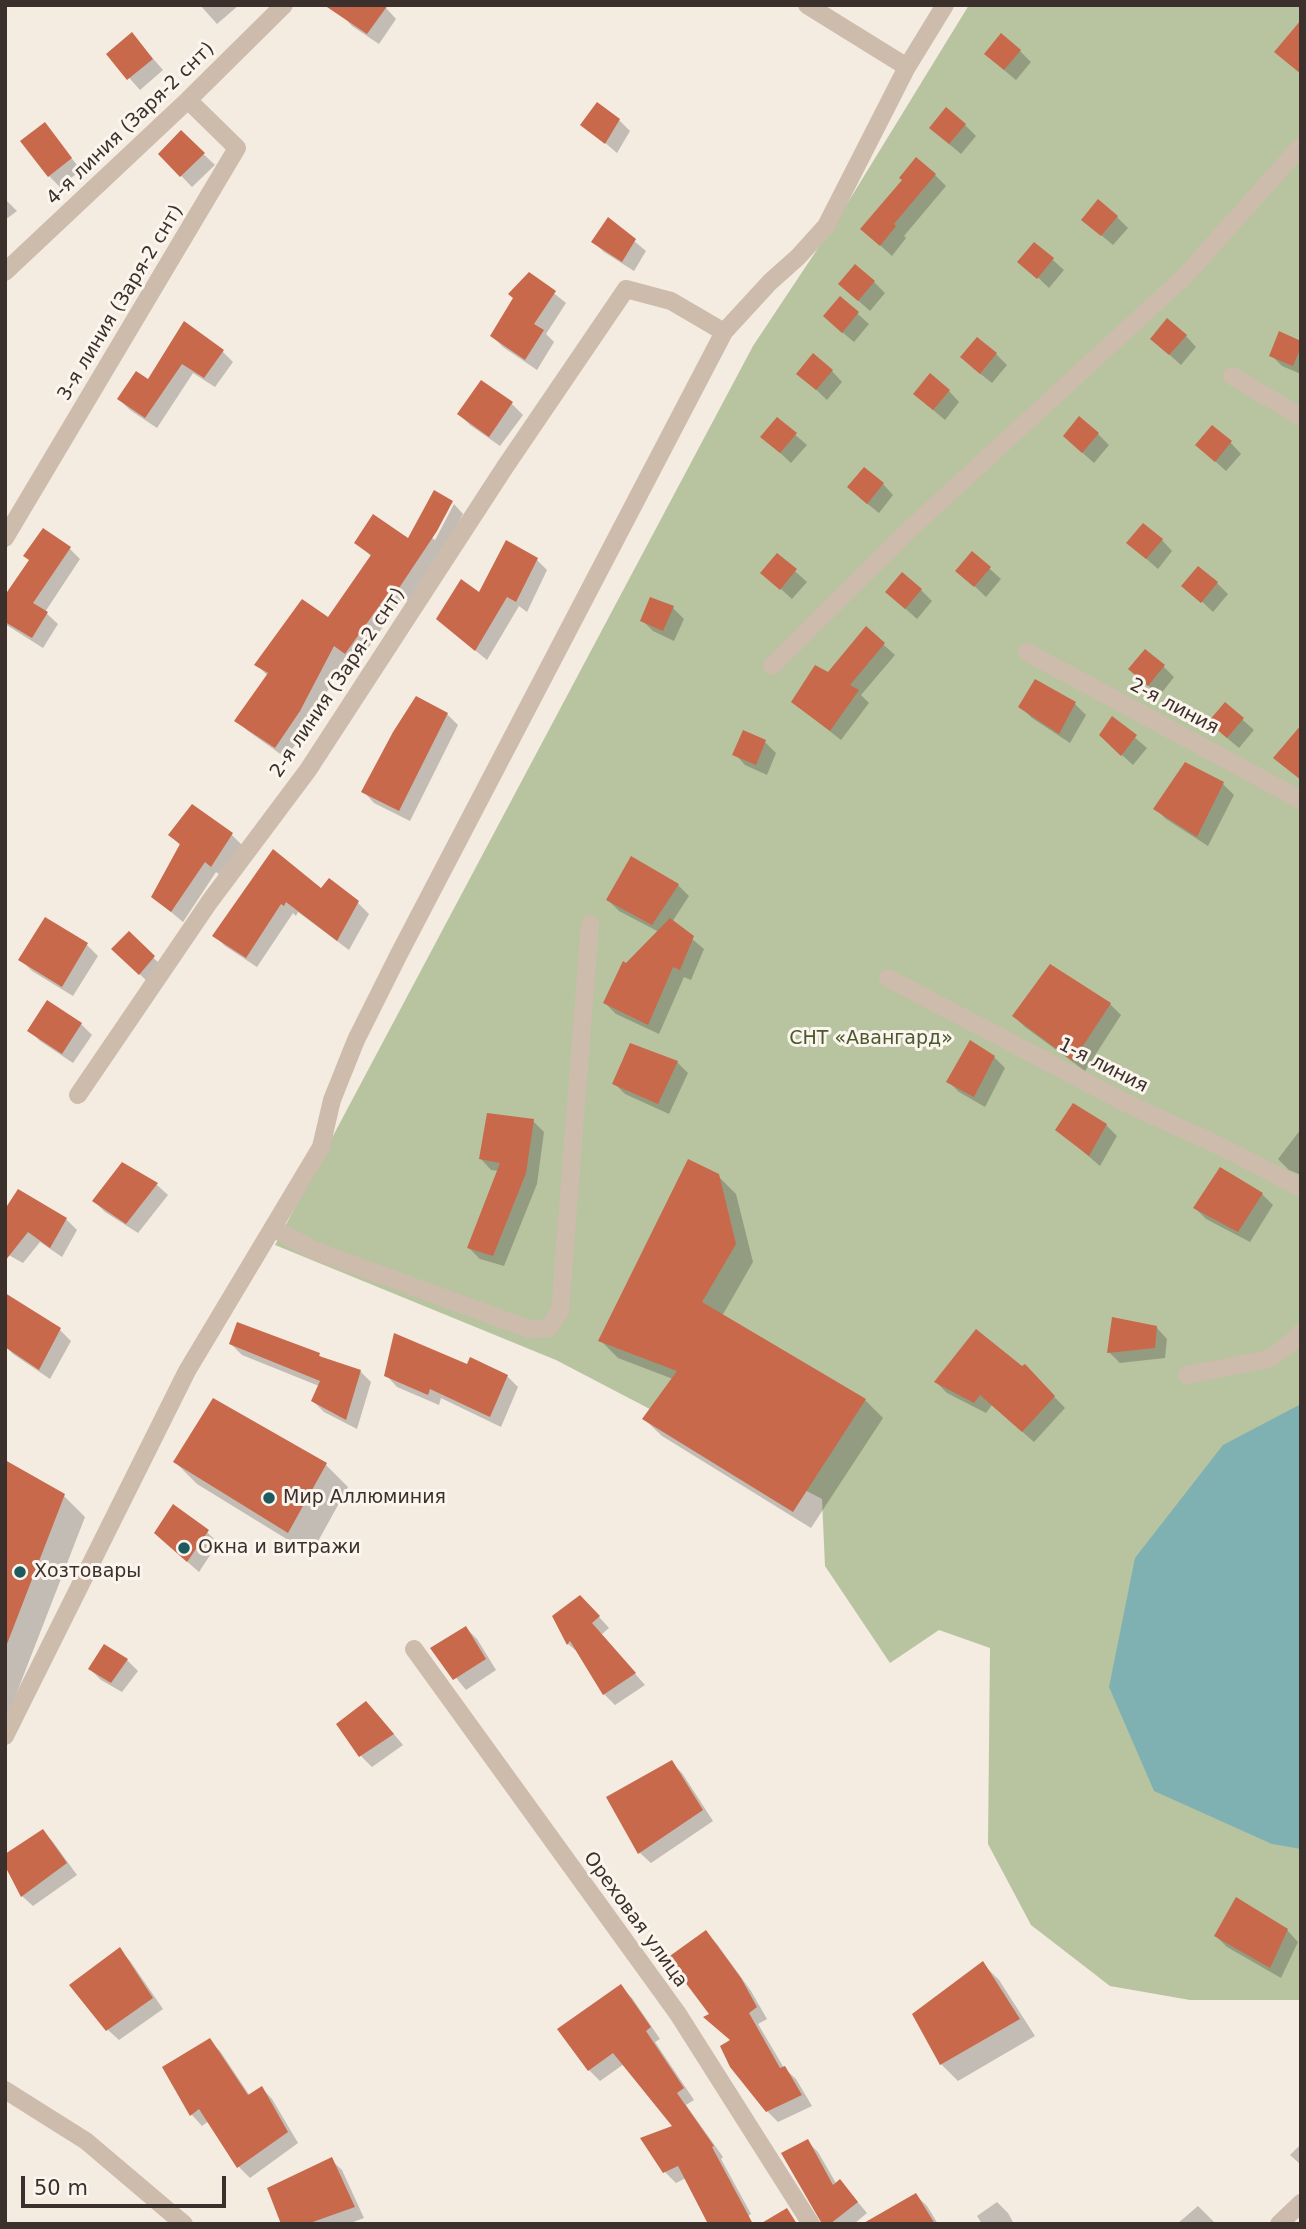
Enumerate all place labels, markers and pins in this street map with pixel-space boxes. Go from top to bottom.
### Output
place label: Мир Аллюминия [283,1487,446,1509]
marker: Мир Аллюминия [261,1490,277,1506]
place label: Окна и витражи [198,1537,361,1559]
marker: Окна и витражи [176,1540,192,1556]
place label: Хозтовары [34,1561,141,1583]
marker: Хозтовары [12,1564,28,1580]

